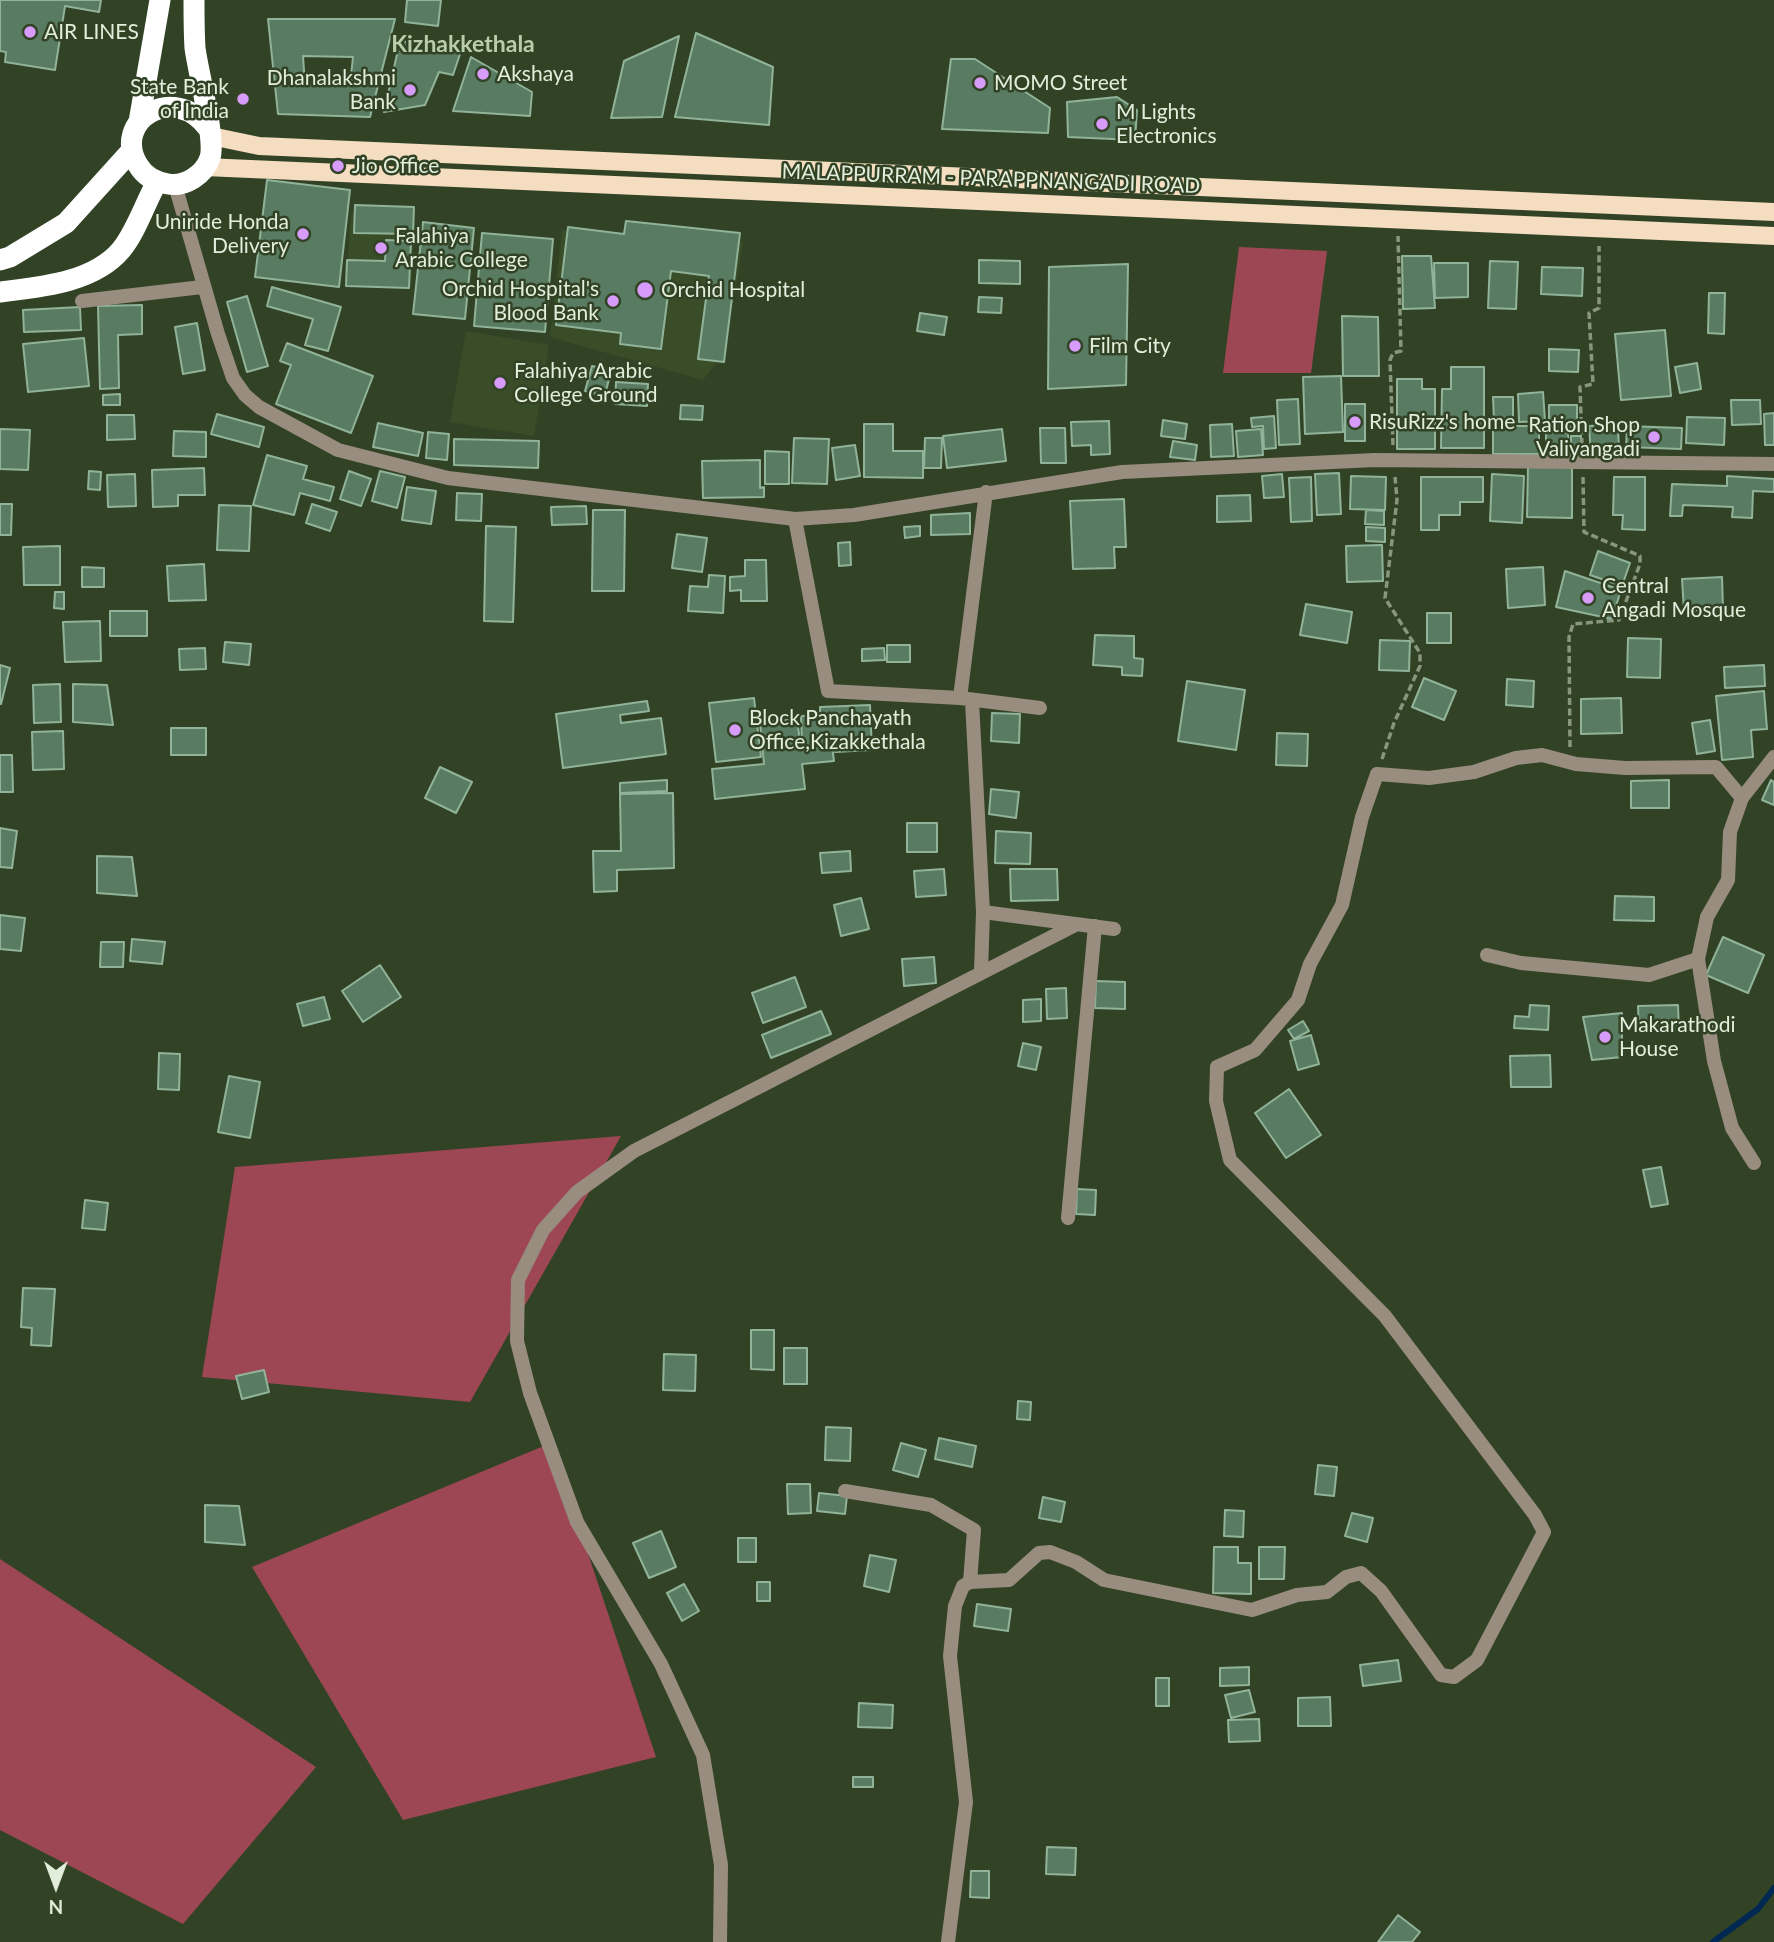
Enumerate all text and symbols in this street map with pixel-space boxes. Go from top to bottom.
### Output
place label: AIR LINES [44,19,139,45]
marker: AIR LINES [22,24,38,40]
district label: Kizhakkethala [391,31,535,59]
place label: Akshaya [497,61,574,87]
place label: Dhanalakshmi Bank [267,65,396,115]
marker: Akshaya [475,66,491,82]
place label: MOMO Street [994,70,1127,96]
place label: State Bank of India [130,74,229,124]
marker: MOMO Street [972,75,988,91]
marker: Dhanalakshmi Bank [402,82,418,98]
marker: State Bank of India [235,91,251,107]
place label: M Lights Electronics [1116,99,1217,149]
marker: M Lights Electronics [1094,116,1110,132]
place label: Jio Office [352,153,439,179]
marker: Jio Office [330,158,346,174]
street label: MALAPPURRAM - PARAPPNANGADI ROAD [781,159,1201,199]
place label: Uniride Honda Delivery [155,209,289,259]
place label: Falahiya Arabic College [395,223,528,273]
marker: Uniride Honda Delivery [295,226,311,242]
marker: Falahiya Arabic College [373,240,389,256]
place label: Orchid Hospital's Blood Bank [442,276,599,326]
place label: Orchid Hospital [661,277,805,303]
marker: Orchid Hospital [635,280,655,300]
marker: Orchid Hospital's Blood Bank [605,293,621,309]
place label: Film City [1089,333,1171,359]
marker: Film City [1067,338,1083,354]
place label: Falahiya Arabic College Ground [514,358,657,408]
marker: Falahiya Arabic College Ground [492,375,508,391]
place label: RisuRizz's home [1369,409,1515,435]
place label: Ration Shop Valiyangadi [1528,412,1640,462]
marker: RisuRizz's home [1347,414,1363,430]
marker: Ration Shop Valiyangadi [1646,429,1662,445]
place label: Central Angadi Mosque [1602,573,1746,623]
marker: Central Angadi Mosque [1580,590,1596,606]
place label: Block Panchayath Office,Kizakkethala [749,705,926,755]
marker: Block Panchayath Office,Kizakkethala [727,722,743,738]
place label: Makarathodi House [1619,1012,1735,1062]
marker: Makarathodi House [1597,1029,1613,1045]
north arrow [21,1851,91,1921]
text: N [49,1896,63,1919]

